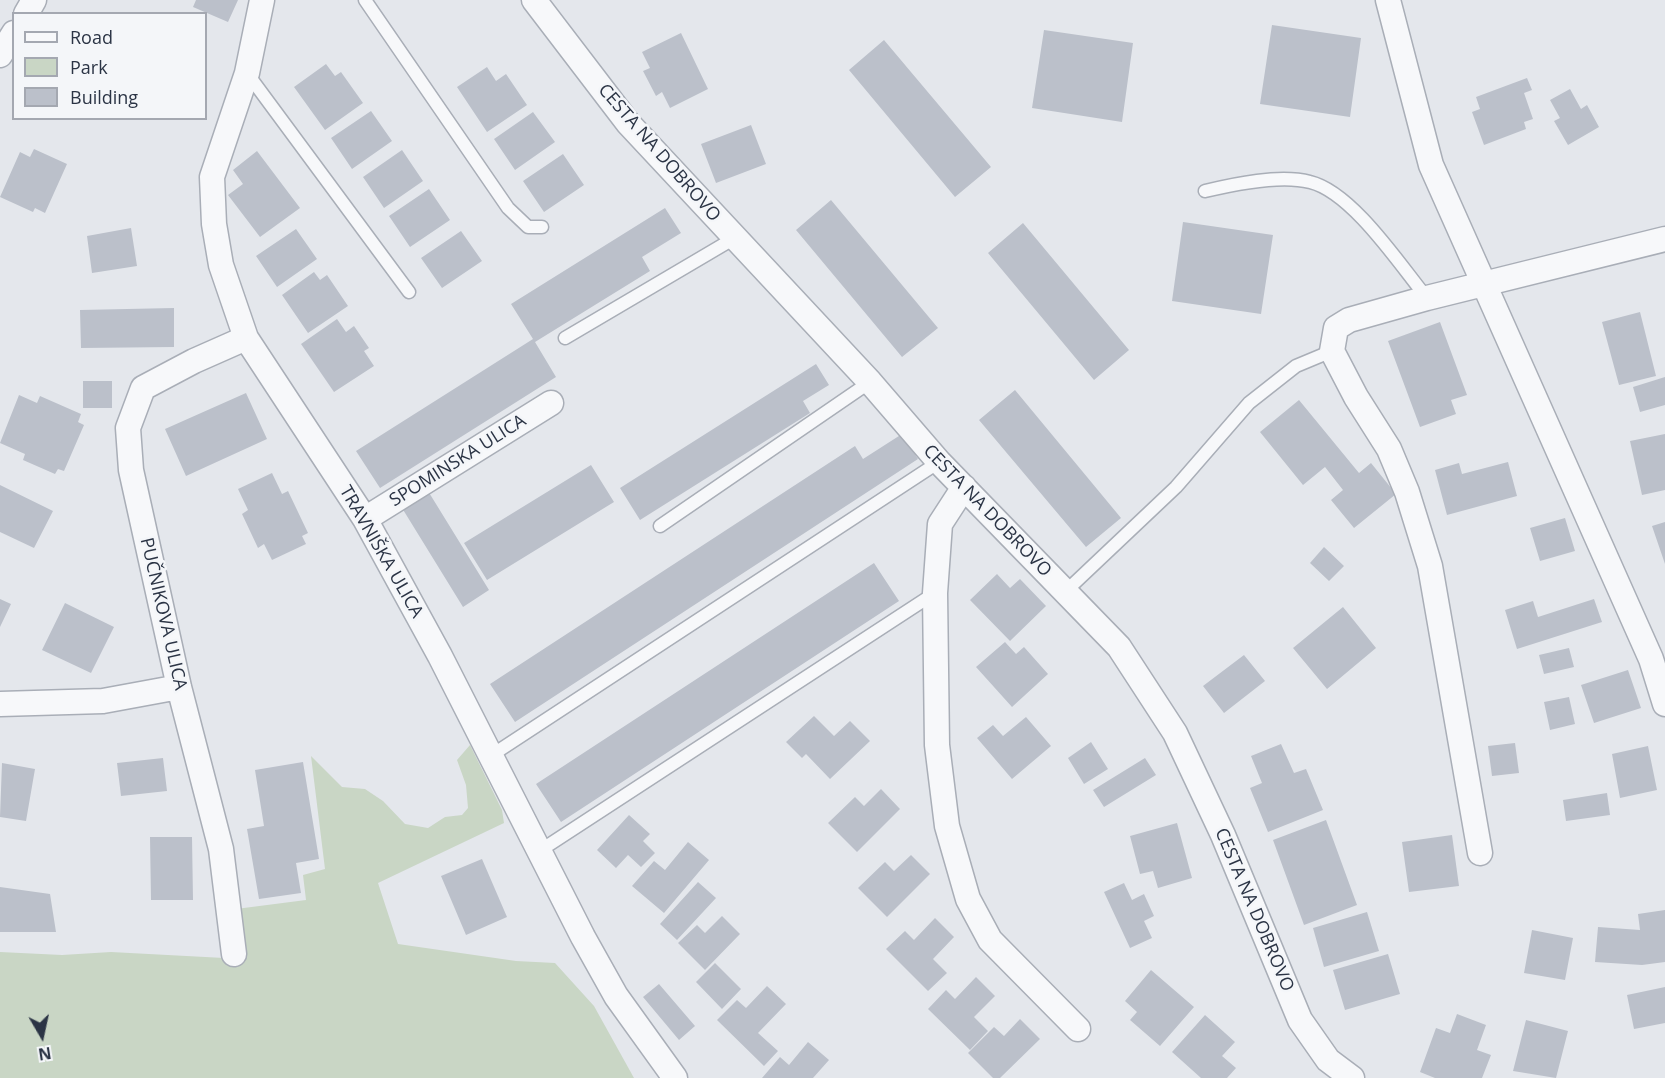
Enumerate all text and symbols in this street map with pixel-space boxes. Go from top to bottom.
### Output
legend [12,12,207,120]
text: Road [70,25,113,49]
text: Park [70,55,108,79]
street label: CESTA NA DOBROVO [593,80,725,226]
text: Building [70,85,138,109]
street label: SPOMINSKA ULICA [386,410,530,512]
street label: CESTA NA DOBROVO [918,440,1056,582]
street label: TRAVNIŠKA ULICA [334,482,428,622]
street label: PUČNIKOVA ULICA [135,536,191,692]
street label: CESTA NA DOBROVO [1210,825,1298,995]
north arrow [12,1006,72,1066]
text: N [37,1042,53,1066]

